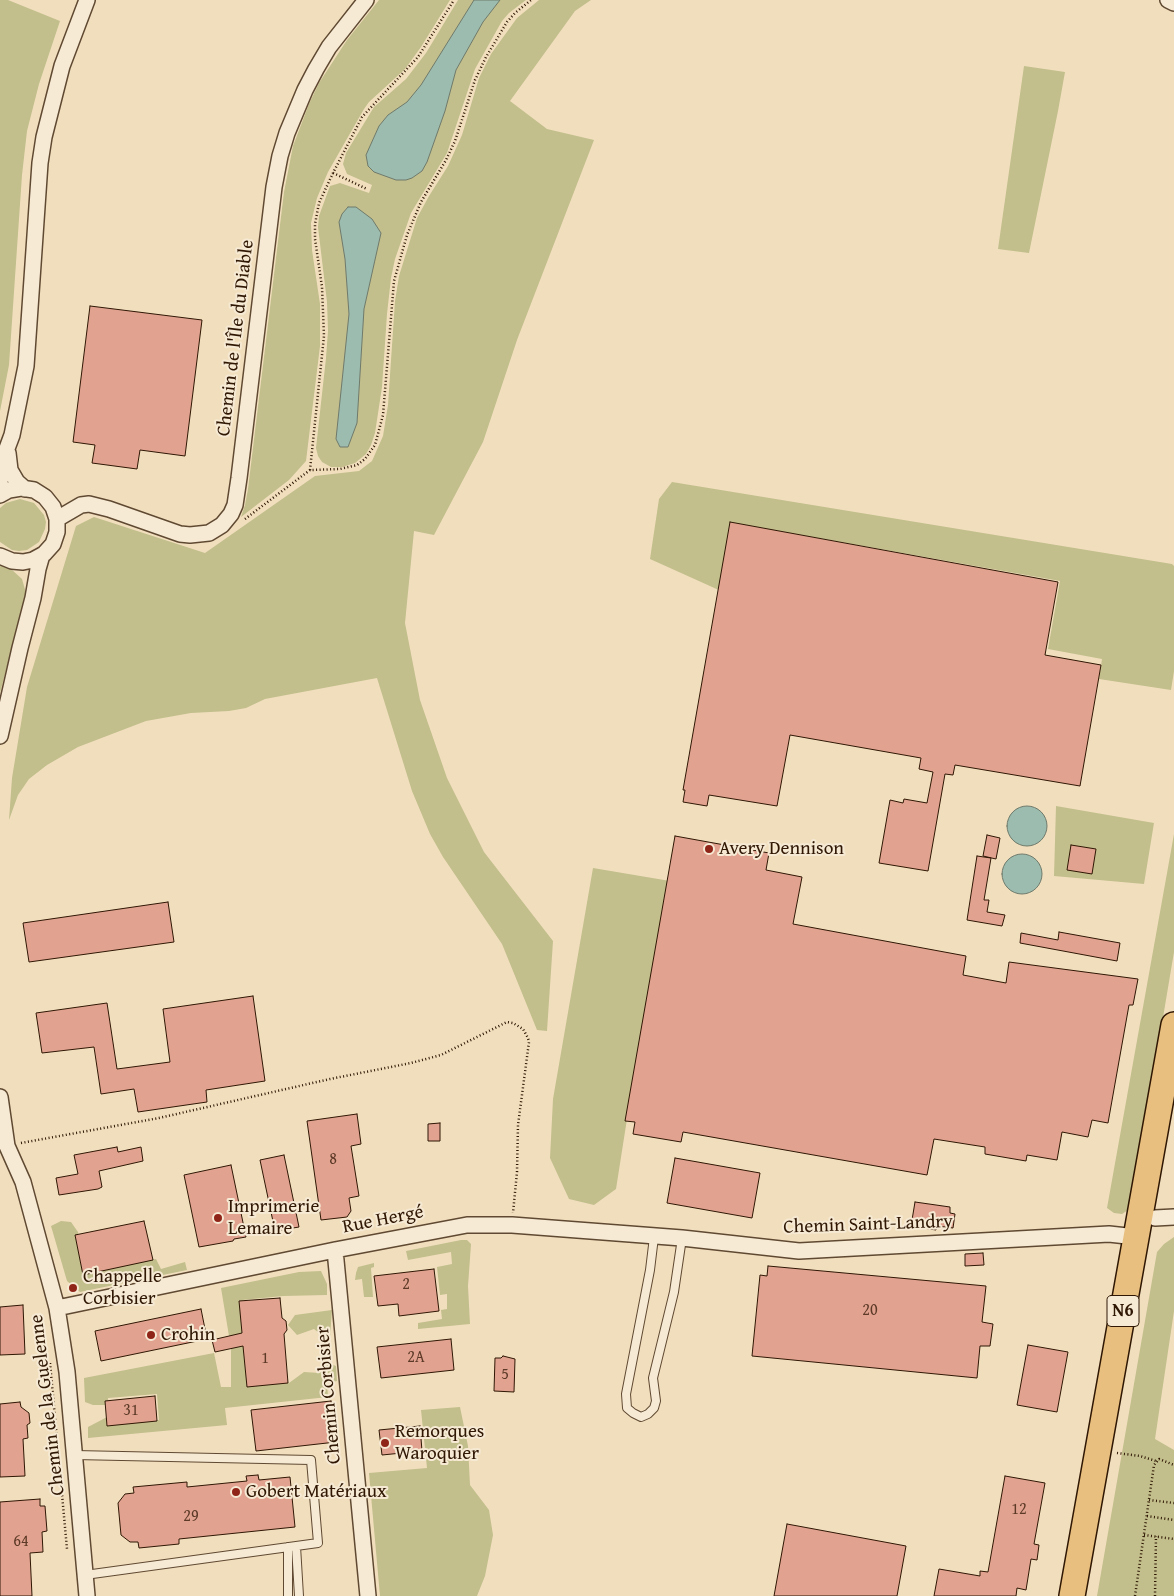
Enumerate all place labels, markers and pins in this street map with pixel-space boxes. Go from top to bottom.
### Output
place label: Avery Dennison [719,838,844,860]
marker: Avery Dennison [703,843,715,855]
place label: Imprimerie Lemaire [228,1196,319,1240]
marker: Imprimerie Lemaire [212,1212,224,1224]
place label: Chappelle Corbisier [83,1266,162,1310]
marker: Chappelle Corbisier [67,1282,79,1294]
place label: Crohin [161,1324,215,1346]
marker: Crohin [145,1329,157,1341]
place label: Remorques Waroquier [395,1421,484,1465]
marker: Remorques Waroquier [379,1437,391,1449]
place label: Gobert Matériaux [246,1481,387,1503]
marker: Gobert Matériaux [230,1486,242,1498]

